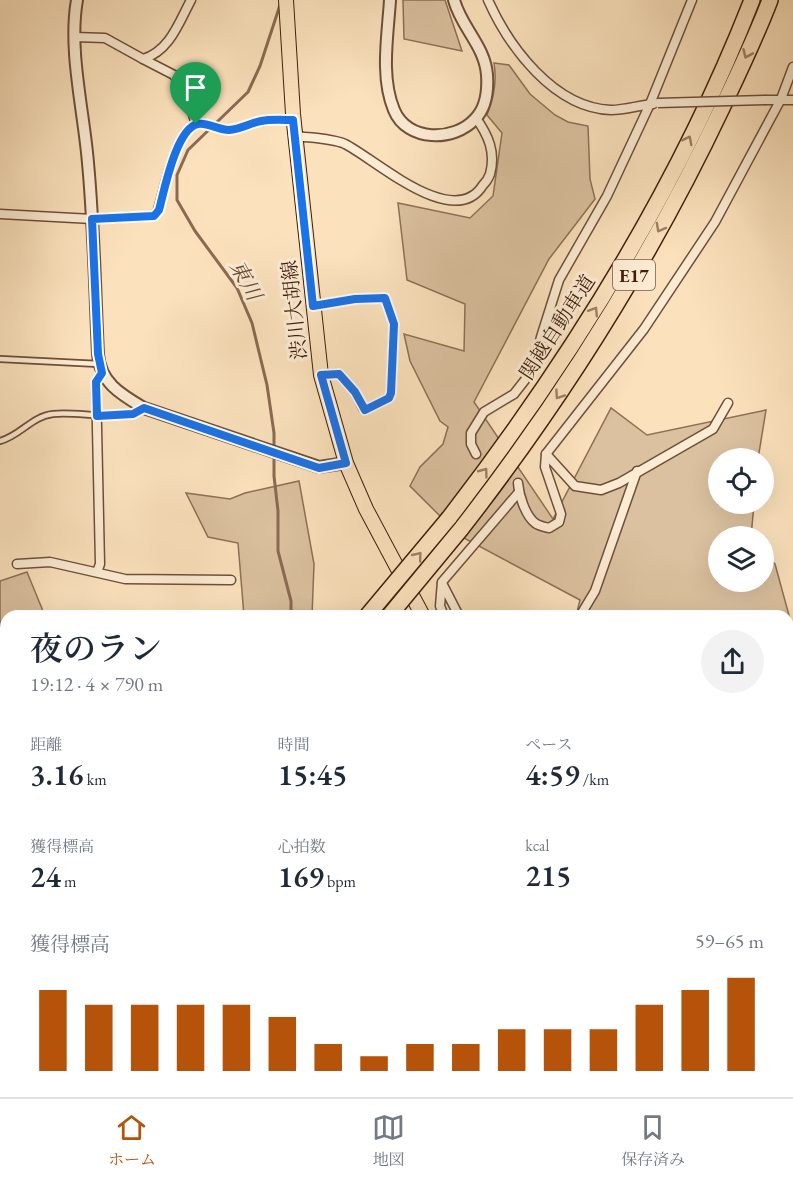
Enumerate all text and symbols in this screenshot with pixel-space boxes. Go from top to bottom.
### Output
one-way arrow [742,47,754,58]
pin [170,62,221,124]
icon: arrive [179,71,212,104]
one-way arrow [681,135,693,146]
one-way arrow [656,222,668,233]
water label: 東川 [224,255,269,307]
street label: 渋川大胡線 [276,259,312,361]
road number: E17 [613,260,655,290]
street label: 関越自動車道 [513,270,601,384]
one-way arrow [586,306,597,317]
one-way arrow [555,388,566,399]
map controls [708,448,774,592]
button: locate [708,448,774,514]
one-way arrow [477,467,488,478]
button: layers [708,526,774,592]
one-way arrow [411,552,422,563]
text: 夜のラン [30,627,162,670]
button: share [701,630,764,693]
text: 19:12 · 4 × 790 m [30,671,163,697]
text: 距離 [30,734,62,755]
text: 時間 [278,734,310,755]
text: ペース [525,734,573,755]
text: 3.16 [30,755,83,794]
text: 15:45 [278,755,347,794]
text: 4:59 [525,755,580,794]
text: km [83,769,107,790]
text: /km [580,769,609,790]
text: kcal [525,835,549,856]
text: 獲得標高 [30,836,94,857]
text: 心拍数 [278,836,326,857]
text: 215 [525,856,572,895]
text: 24 [30,857,61,896]
text: 169 [278,857,324,896]
text: m [61,871,76,892]
text: bpm [324,871,356,892]
text: 59–65 m [695,928,764,954]
text: 獲得標高 [30,931,110,957]
tab: ホーム [108,1111,156,1170]
tab: 地図 [372,1111,405,1170]
tab: 保存済み [621,1111,685,1170]

